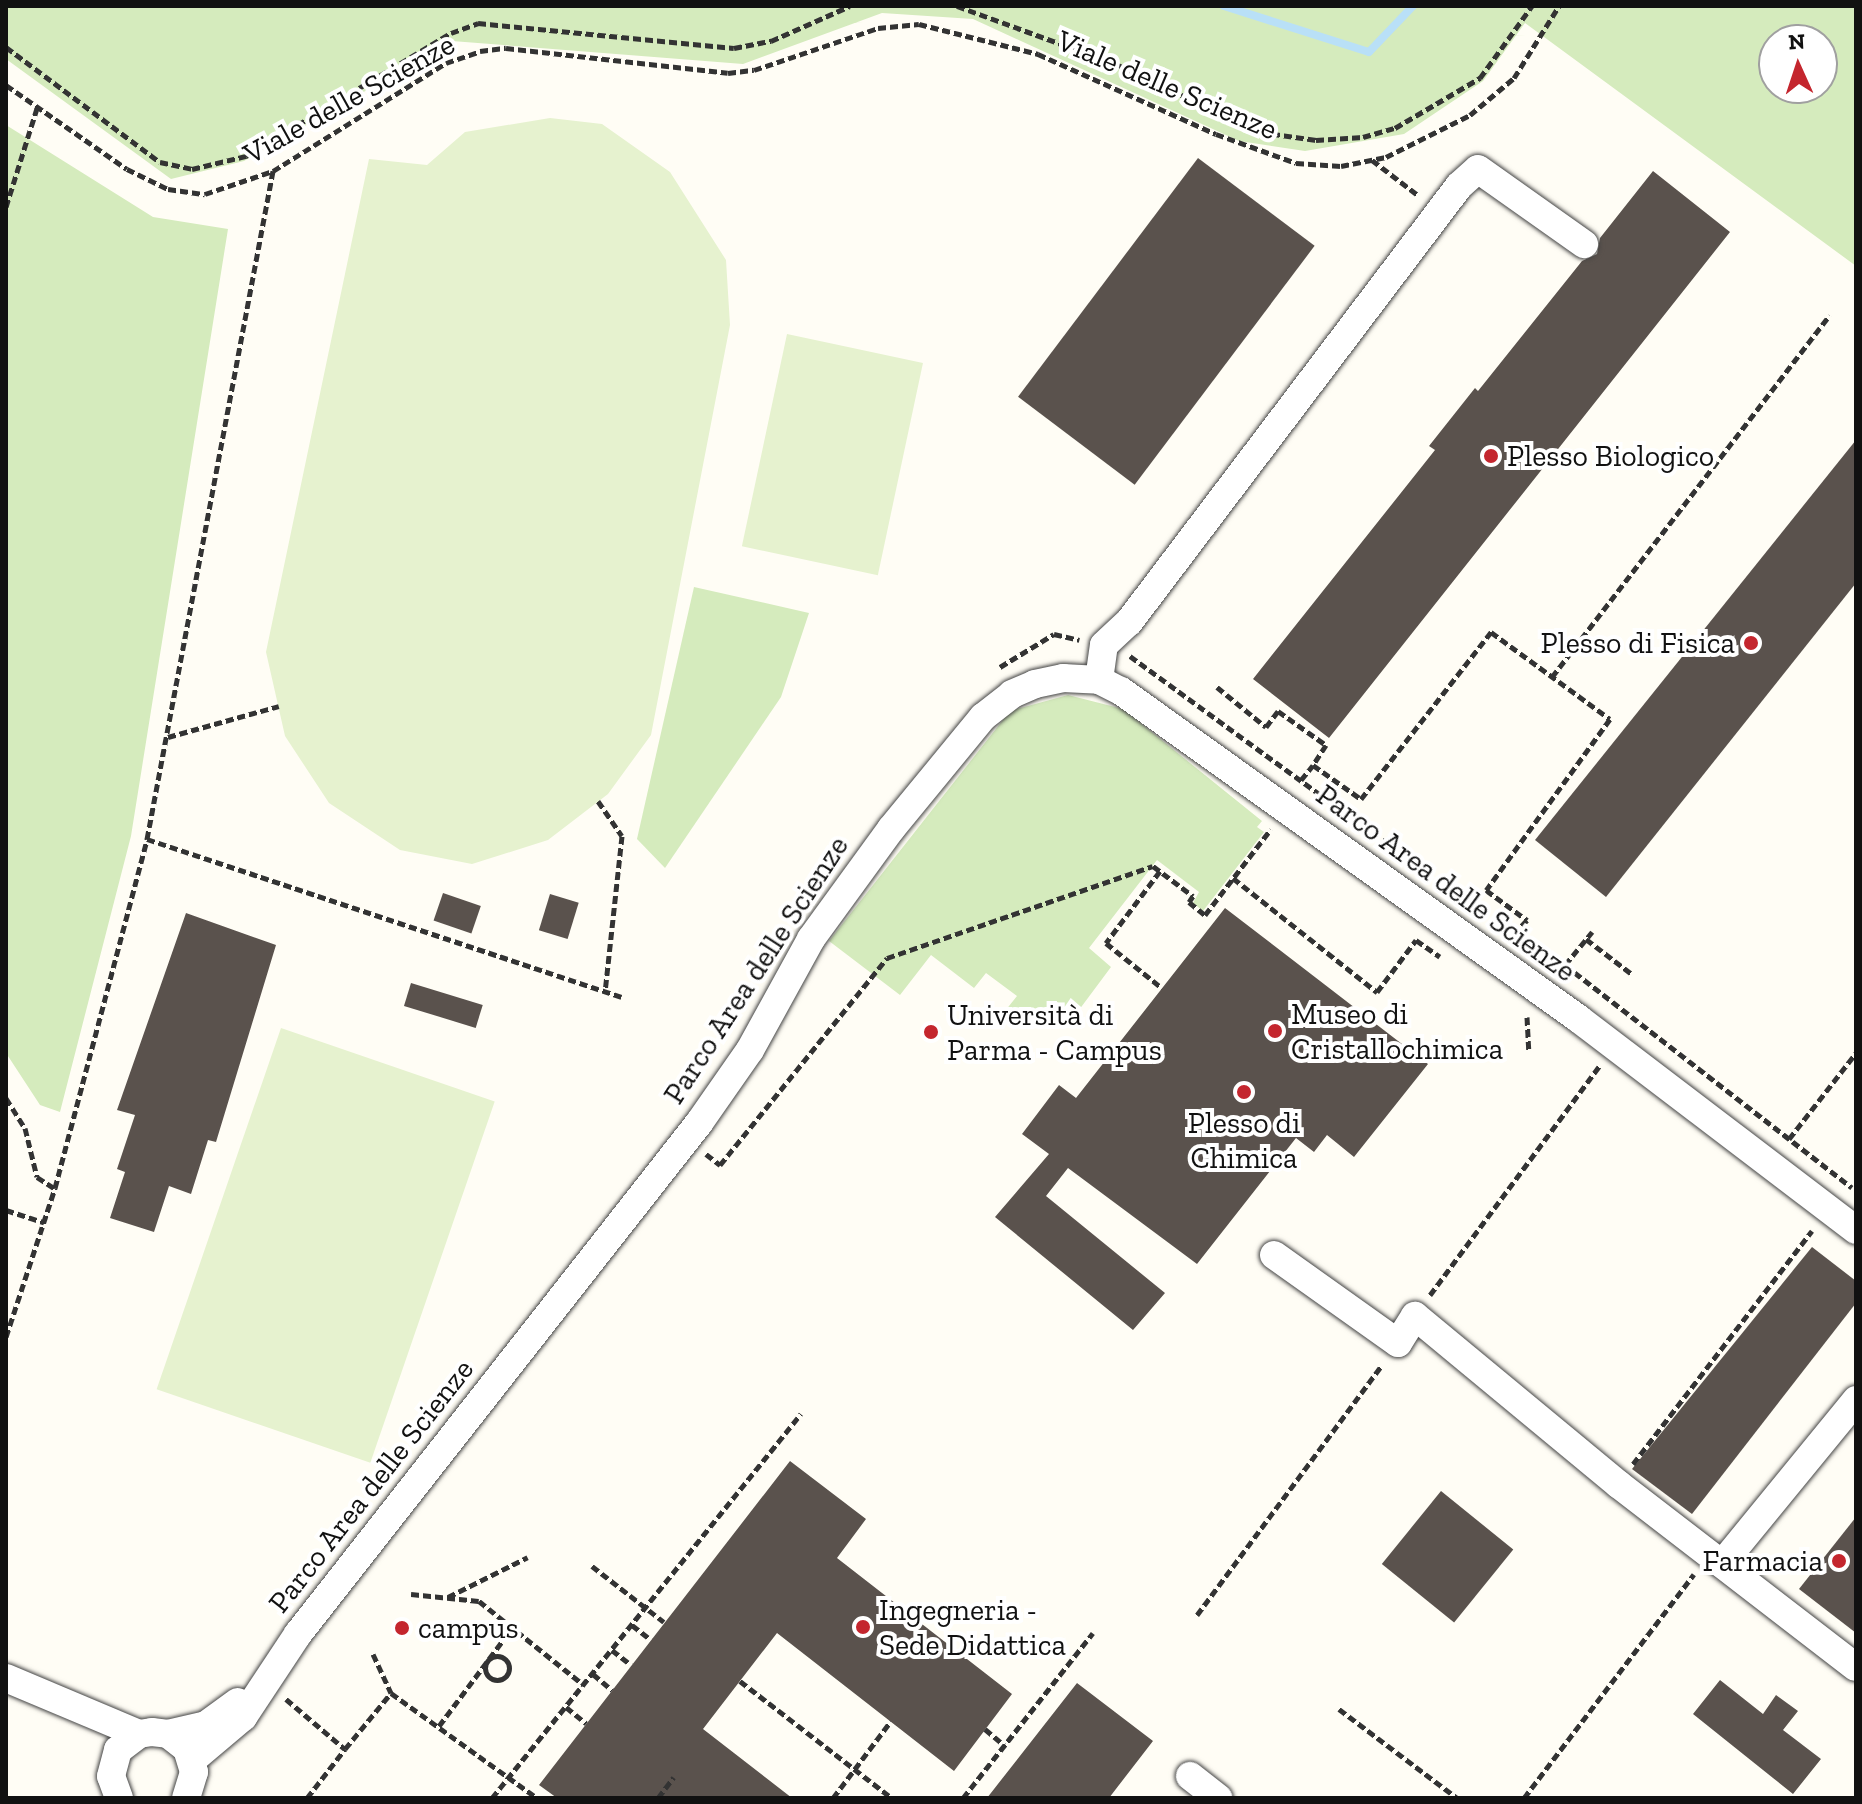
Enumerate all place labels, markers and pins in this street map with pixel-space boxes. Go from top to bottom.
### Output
place label: Plesso Biologico [1507,438,1714,474]
marker: Plesso Biologico [1482,447,1500,465]
place label: Plesso di Fisica [1541,625,1735,661]
marker: Plesso di Fisica [1742,634,1760,652]
place label: Museo di Cristallochimica [1291,996,1503,1066]
place label: Università di Parma - Campus [947,997,1162,1068]
marker: Museo di Cristallochimica [1266,1022,1284,1040]
marker: Università di Parma - Campus [922,1023,940,1041]
marker: Plesso di Chimica [1235,1083,1253,1101]
place label: Plesso di Chimica [1188,1105,1300,1176]
place label: Farmacia [1702,1543,1823,1579]
marker: Farmacia [1830,1552,1848,1570]
place label: Ingegneria - Sede Didattica [879,1592,1066,1662]
place label: campus [418,1610,519,1646]
marker: Ingegneria - Sede Didattica [854,1618,872,1636]
marker: campus [393,1619,411,1637]

